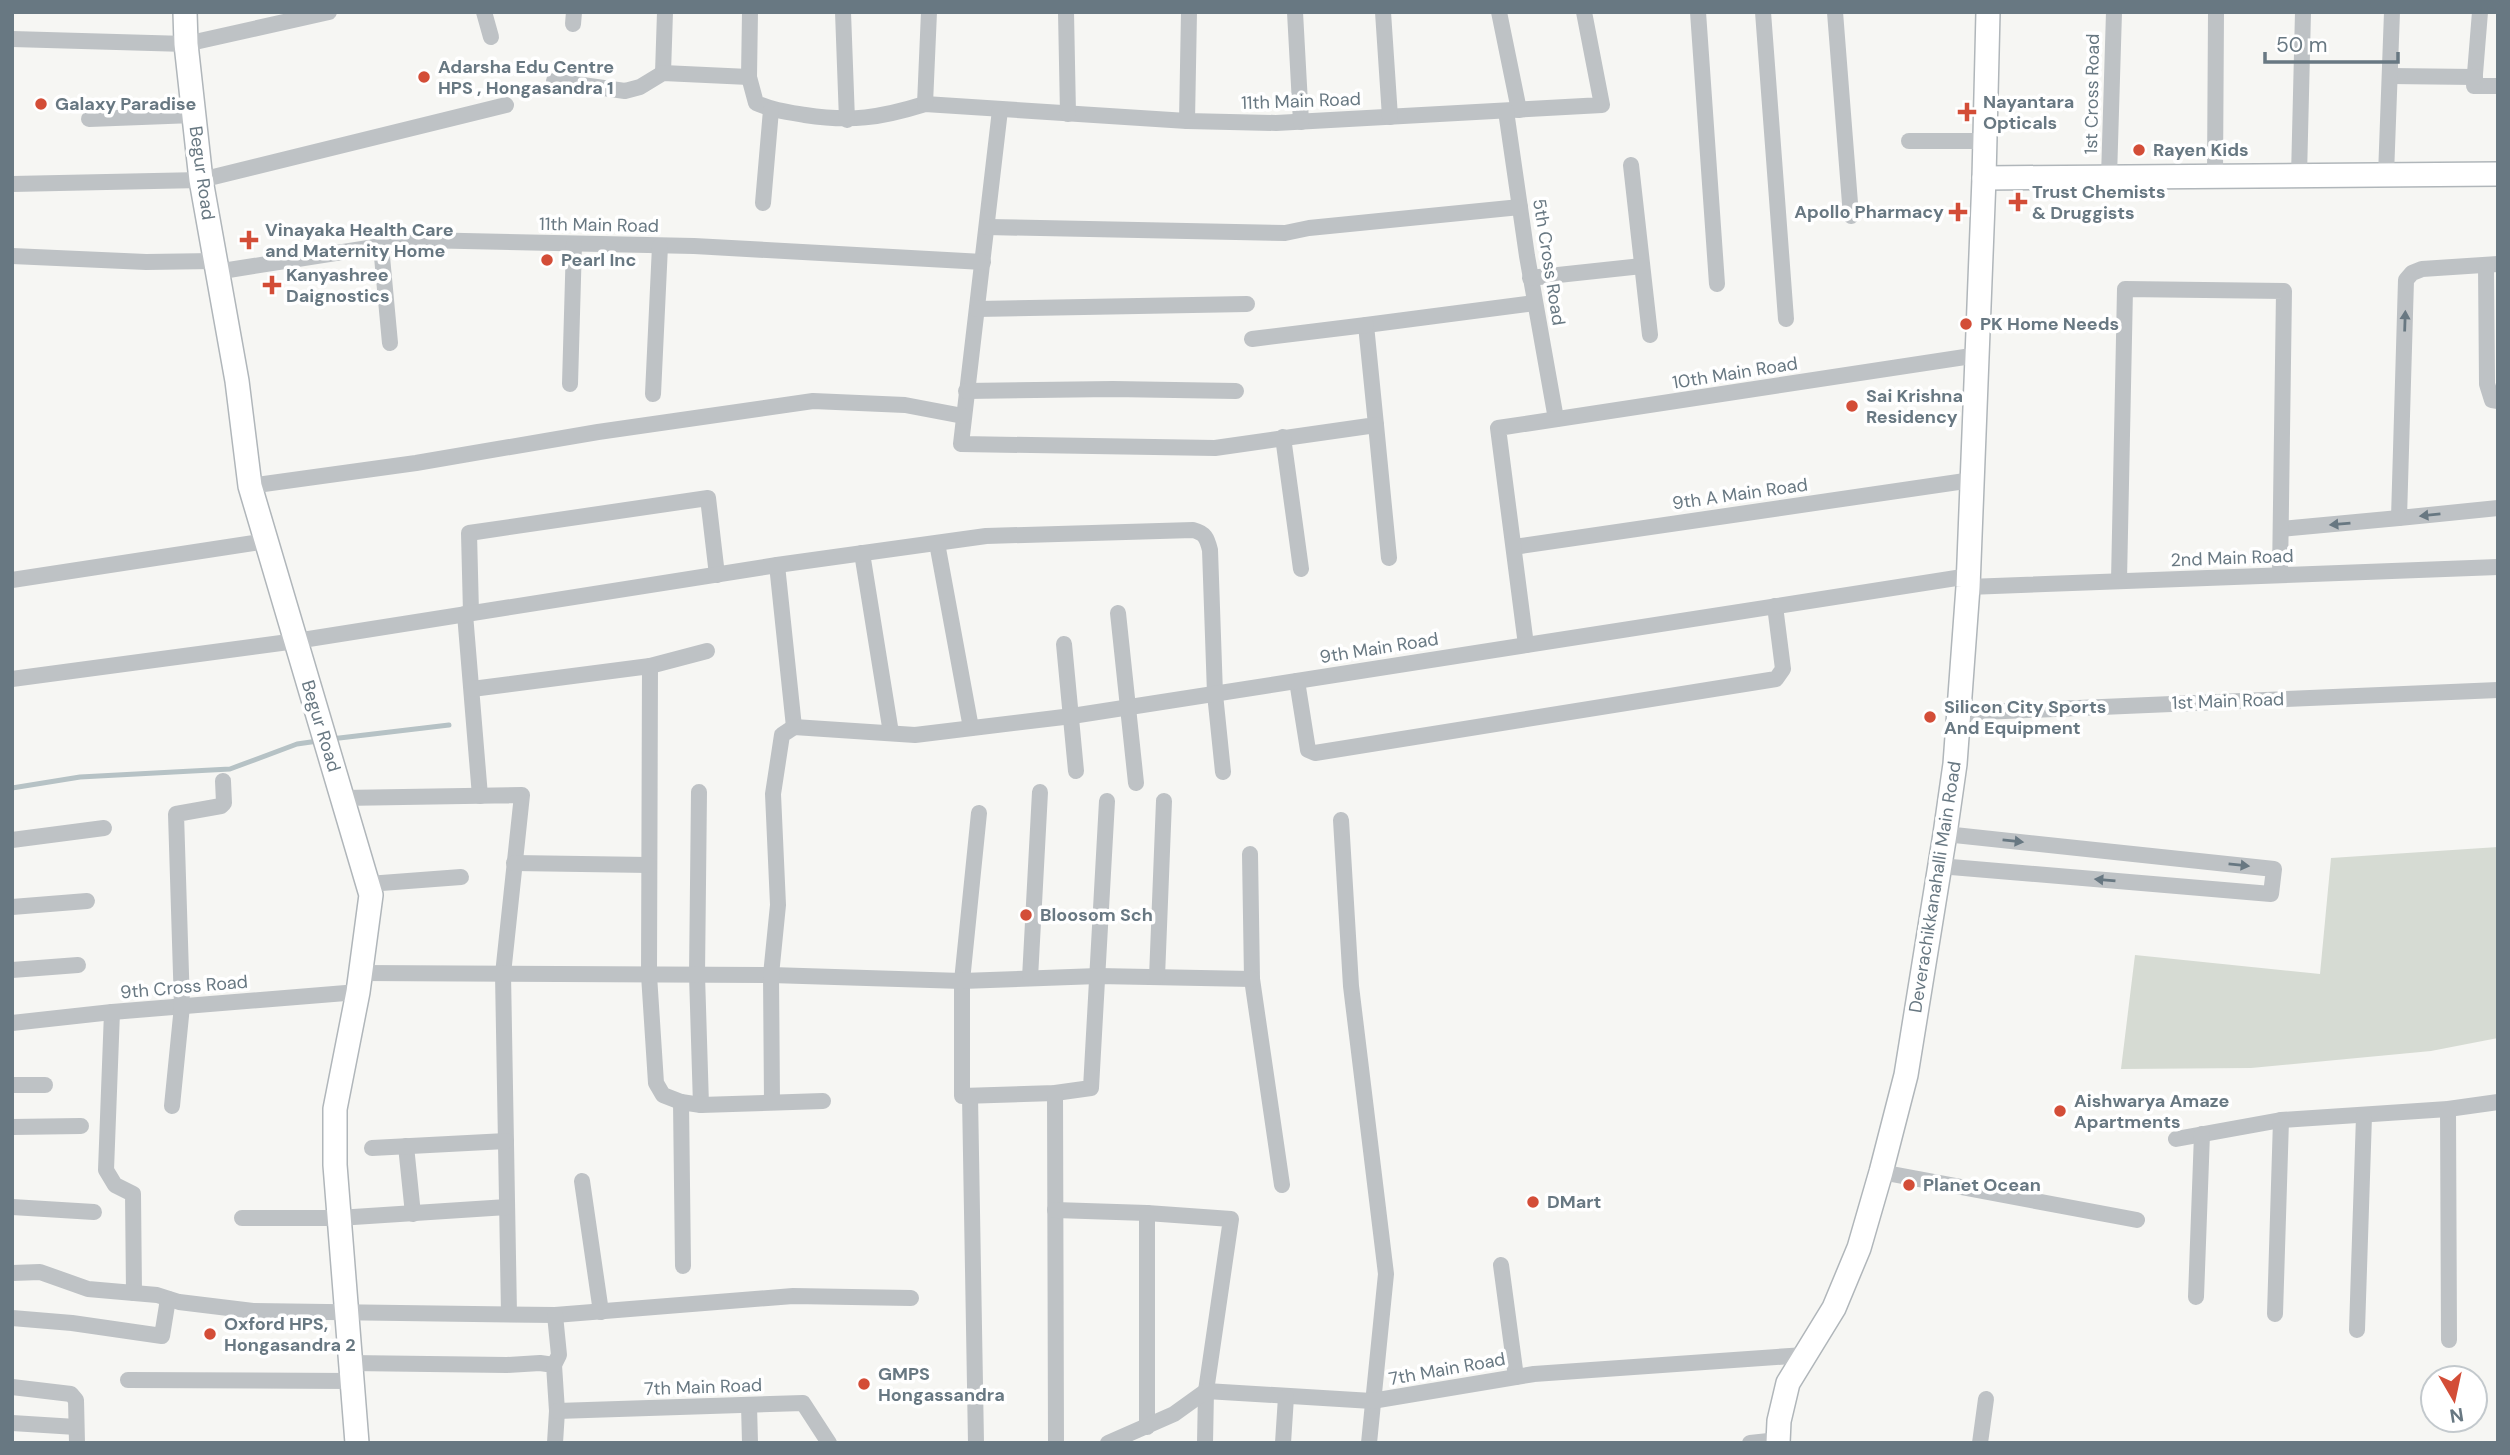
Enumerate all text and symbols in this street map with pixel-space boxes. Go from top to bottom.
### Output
scale bar [2265,21,2398,65]
text: 50 m [2276,31,2327,59]
street label: 1st Cross Road [2079,33,2105,155]
place label: Adarsha Edu Centre HPS , Hongasandra 1 [438,55,614,100]
marker: Adarsha Edu Centre HPS , Hongasandra 1 [416,69,432,85]
street label: 11th Main Road [1241,87,1361,115]
place label: Nayantara Opticals [1983,90,2074,135]
place label: Galaxy Paradise [55,92,196,116]
marker: Galaxy Paradise [33,96,49,112]
marker: Nayantara Opticals [1957,102,1977,122]
street label: Begur Road [184,124,220,222]
place label: Rayen Kids [2153,138,2249,162]
marker: Rayen Kids [2131,142,2147,158]
place label: Trust Chemists & Druggists [2032,180,2165,225]
marker: Trust Chemists & Druggists [2010,194,2026,210]
street label: 5th Cross Road [1527,197,1571,327]
place label: Apollo Pharmacy [1794,200,1944,224]
marker: Apollo Pharmacy [1950,204,1966,220]
street label: 11th Main Road [539,212,659,238]
place label: Vinayaka Health Care and Maternity Home [265,218,454,263]
marker: Vinayaka Health Care and Maternity Home [239,230,259,250]
place label: Pearl Inc [561,248,636,272]
marker: Pearl Inc [539,252,555,268]
place label: Kanyashree Daignostics [286,263,390,308]
marker: Kanyashree Daignostics [264,277,280,293]
one-way arrow [2399,310,2411,332]
place label: PK Home Needs [1980,312,2119,336]
marker: PK Home Needs [1958,316,1974,332]
street label: 10th Main Road [1671,351,1799,395]
place label: Sai Krishna Residency [1866,384,1963,429]
marker: Sai Krishna Residency [1844,398,1860,414]
street label: 9th A Main Road [1671,473,1809,515]
one-way arrow [2419,510,2441,521]
one-way arrow [2329,518,2351,529]
street label: 2nd Main Road [2170,544,2294,572]
street label: 9th Main Road [1318,627,1440,669]
street label: Begur Road [296,677,346,775]
street label: 1st Main Road [2171,687,2285,715]
place label: Silicon City Sports And Equipment [1944,695,2106,740]
marker: Silicon City Sports And Equipment [1922,709,1938,725]
street label: Deverachikkanahalli Main Road [1903,759,1967,1015]
one-way arrow [2002,836,2024,847]
one-way arrow [2228,860,2250,871]
one-way arrow [2094,874,2116,885]
place label: Bloosom Sch [1040,903,1153,927]
marker: Bloosom Sch [1018,907,1034,923]
street label: 9th Cross Road [119,969,249,1005]
place label: Aishwarya Amaze Apartments [2074,1089,2230,1134]
marker: Aishwarya Amaze Apartments [2052,1103,2068,1119]
place label: Planet Ocean [1923,1173,2041,1197]
marker: Planet Ocean [1901,1177,1917,1193]
place label: DMart [1547,1190,1601,1214]
marker: DMart [1525,1194,1541,1210]
place label: Oxford HPS, Hongasandra 2 [224,1312,356,1357]
marker: Oxford HPS, Hongasandra 2 [202,1326,218,1342]
street label: 7th Main Road [1387,1347,1507,1391]
place label: GMPS Hongassandra [878,1362,1005,1407]
north arrow [2419,1364,2489,1434]
street label: 7th Main Road [644,1373,762,1401]
marker: GMPS Hongassandra [856,1376,872,1392]
text: N [2448,1402,2465,1429]

